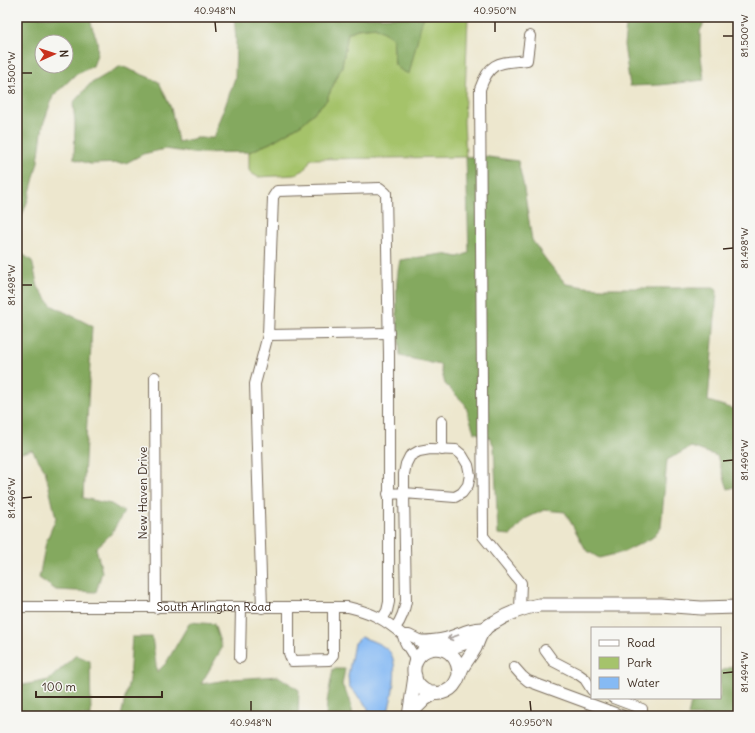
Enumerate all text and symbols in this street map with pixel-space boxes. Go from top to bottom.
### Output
text: 40.948°N [194,4,236,17]
text: 40.950°N [474,4,516,17]
text: 81.500°W [738,14,751,58]
north arrow [34,34,74,74]
text: N [57,49,71,58]
text: 81.500°W [5,51,18,95]
text: 81.498°W [738,227,751,269]
text: 81.498°W [5,264,18,306]
text: 81.496°W [738,439,751,481]
street label: New Haven Drive [135,447,150,539]
text: 81.496°W [5,477,18,519]
street label: South Arlington Road [157,599,271,614]
legend [591,627,721,699]
one-way arrow [448,633,460,641]
text: Road [627,635,655,650]
text: 81.494°W [738,651,751,693]
text: Park [627,655,652,670]
scale bar [36,673,162,699]
text: Water [627,675,660,690]
text: 100 m [42,679,76,694]
text: 40.948°N [230,716,272,729]
text: 40.950°N [510,716,552,729]

